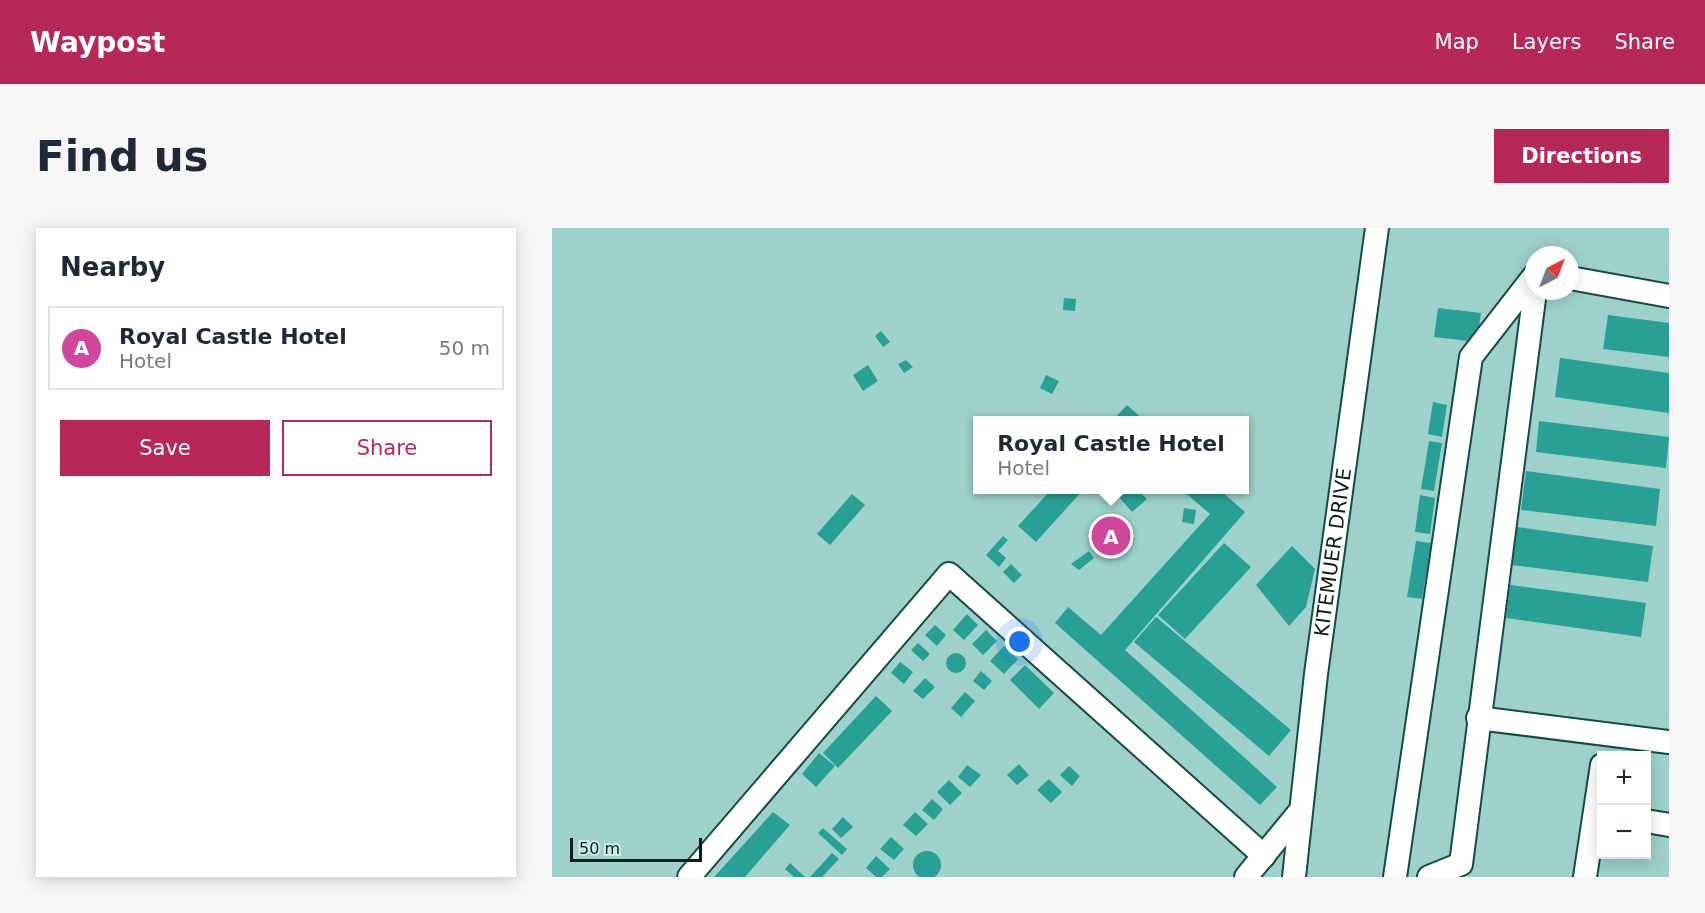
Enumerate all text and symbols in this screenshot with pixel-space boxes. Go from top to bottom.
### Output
text: Waypost [30,26,166,59]
text: Map [1435,30,1479,54]
text: Layers [1512,30,1581,54]
text: Share [1614,30,1675,54]
button: Directions [1494,129,1669,183]
text: Find us [36,132,209,181]
north arrow [1525,246,1579,300]
text: Nearby [60,252,165,282]
text: Royal Castle Hotel [119,324,347,349]
text: A [74,336,89,360]
text: 50 m [439,336,490,360]
text: Hotel [119,349,172,373]
popup [973,416,1249,494]
button: Save [60,420,270,476]
button: Share [282,420,492,476]
text: Royal Castle Hotel [997,431,1225,456]
text: Hotel [997,456,1050,480]
street label: KITEMUER DRIVE [1309,466,1356,638]
pin: A [1092,514,1130,558]
your location [1005,627,1034,656]
map controls [1597,751,1651,859]
button: + [1597,751,1651,805]
button: − [1597,805,1651,859]
scale bar [570,835,702,862]
text: 50 m [579,839,620,858]

